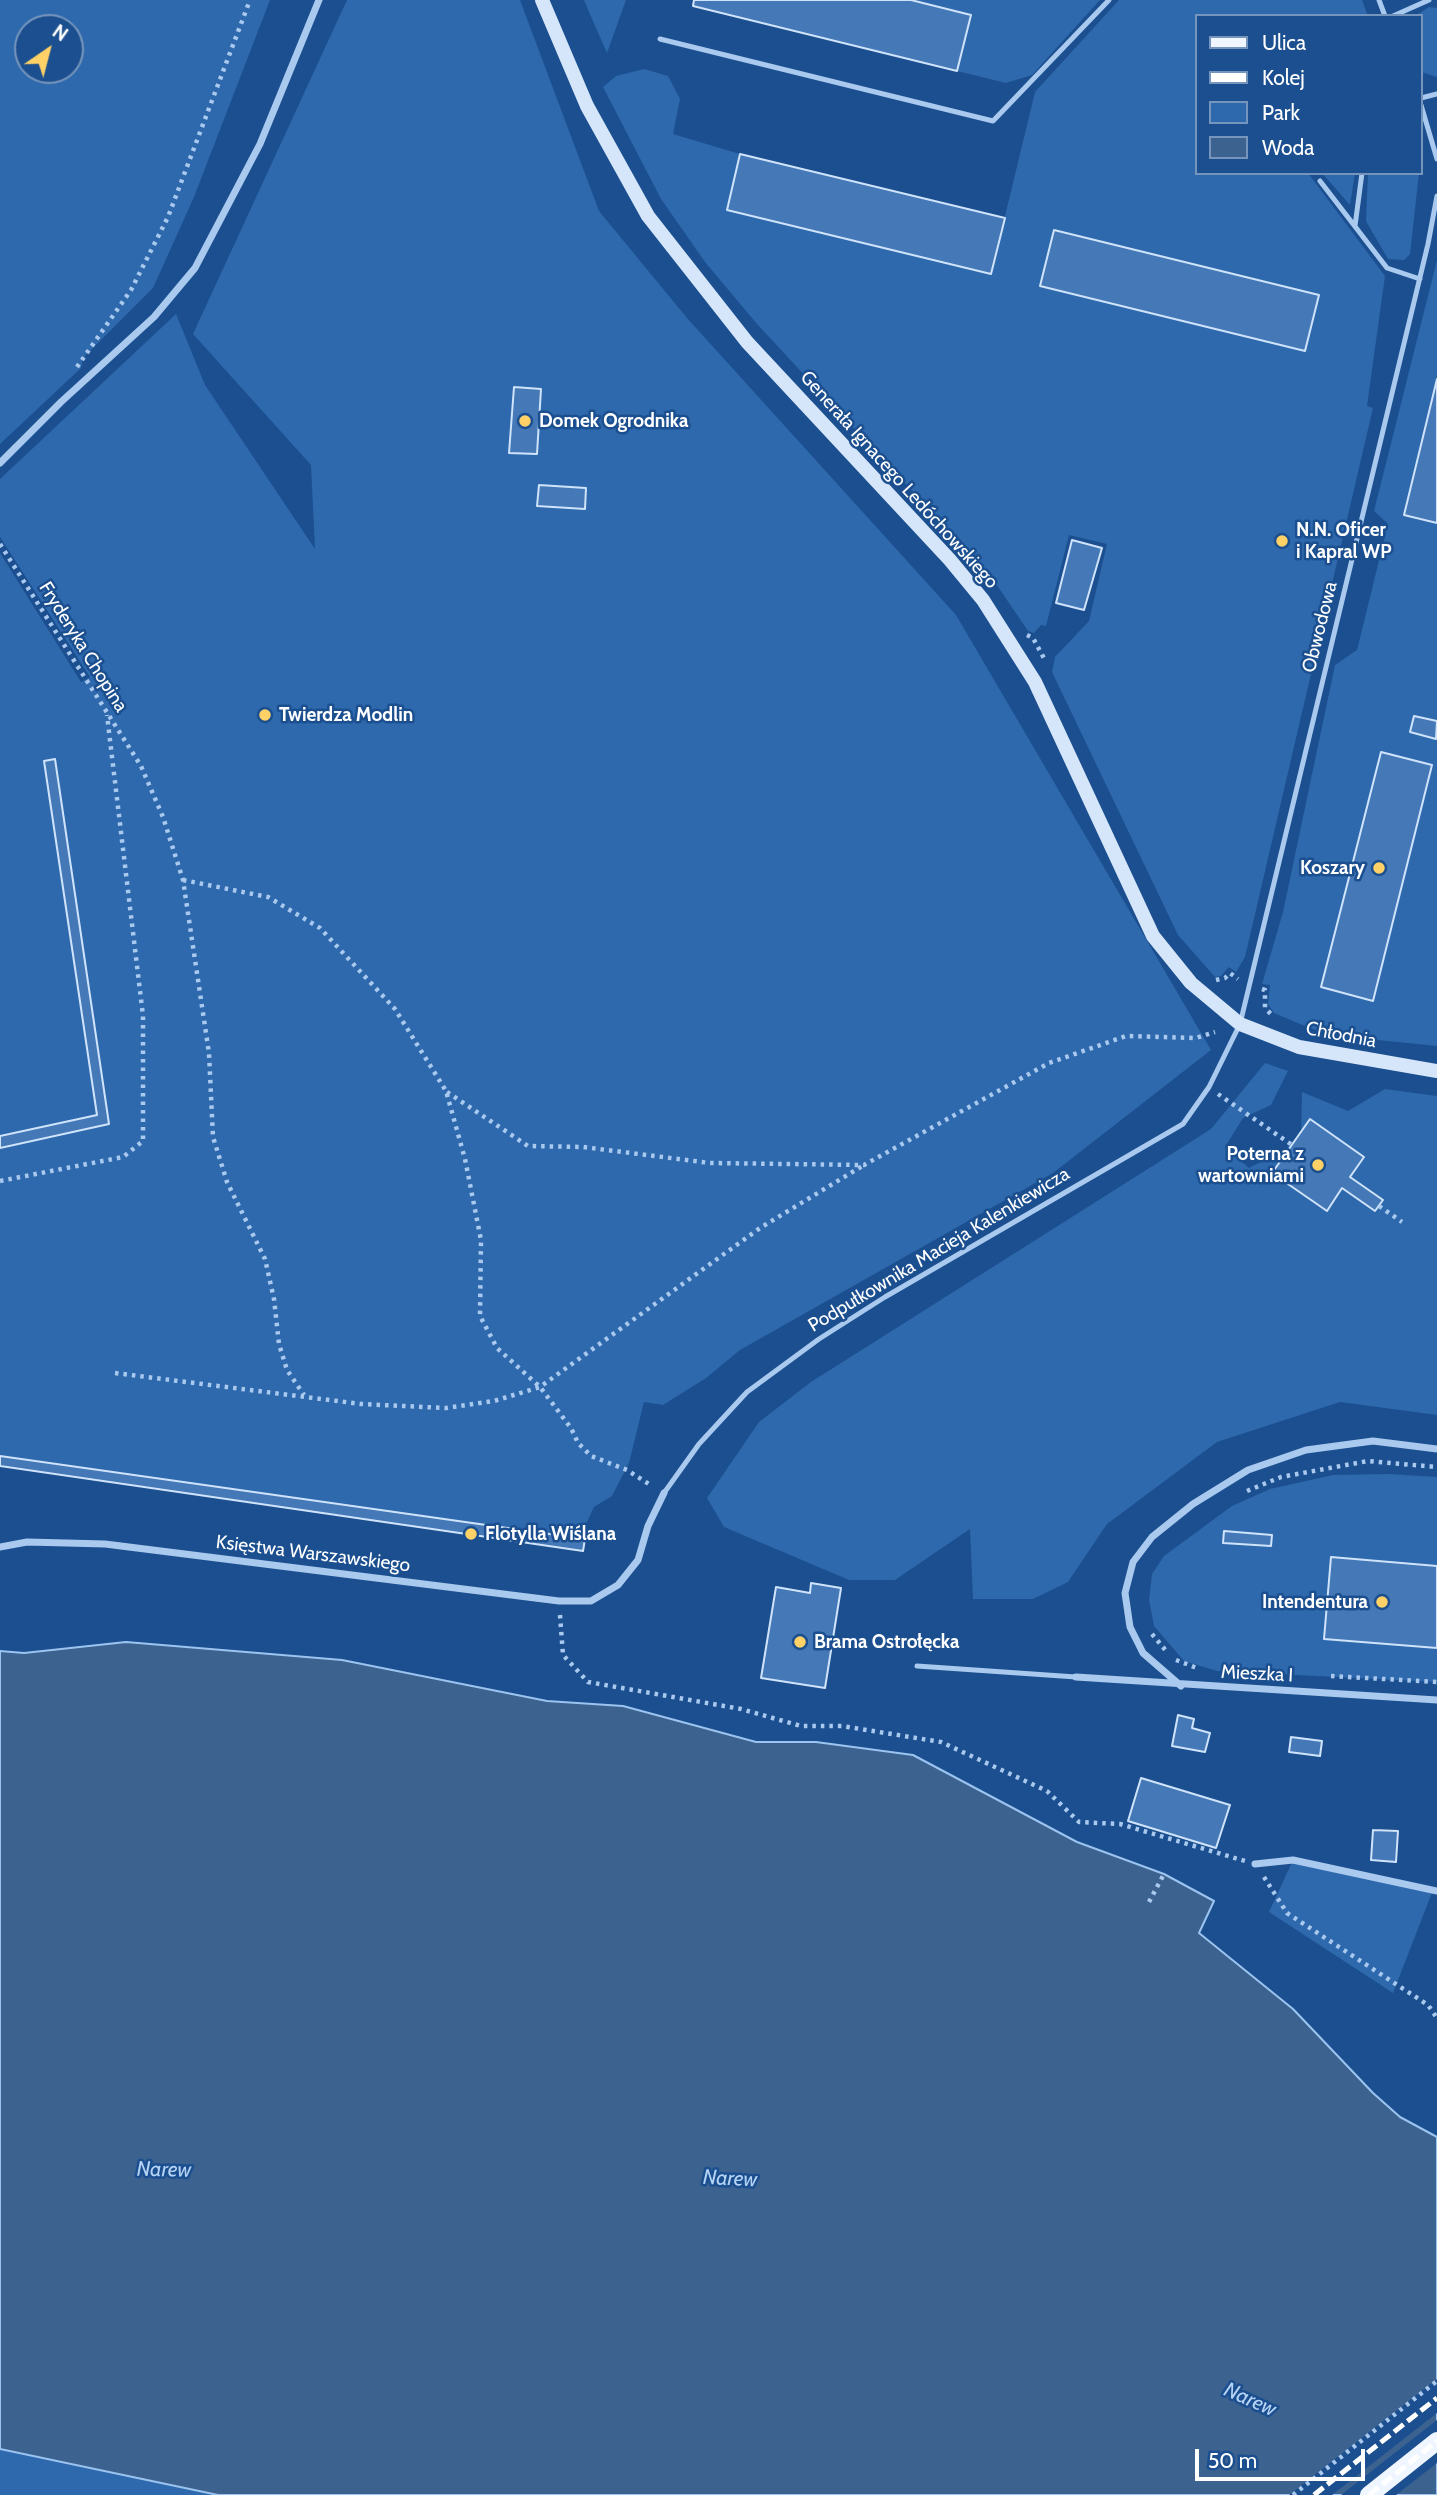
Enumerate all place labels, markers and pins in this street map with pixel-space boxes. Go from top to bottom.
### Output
place label: Domek Ogrodnika [539,410,688,432]
marker: Domek Ogrodnika [517,413,533,429]
place label: N.N. Oficer i Kapral WP [1296,519,1391,563]
marker: N.N. Oficer i Kapral WP [1274,533,1290,549]
place label: Twierdza Modlin [279,704,413,726]
marker: Twierdza Modlin [257,707,273,723]
place label: Koszary [1300,857,1365,879]
marker: Koszary [1371,860,1387,876]
place label: Poterna z wartowniami [1198,1143,1304,1187]
marker: Poterna z wartowniami [1310,1157,1326,1173]
place label: Flotylla Wiślana [485,1523,616,1545]
marker: Flotylla Wiślana [463,1526,479,1542]
place label: Intendentura [1262,1591,1368,1613]
marker: Intendentura [1374,1594,1390,1610]
place label: Brama Ostrołęcka [814,1631,959,1653]
marker: Brama Ostrołęcka [792,1634,808,1650]

